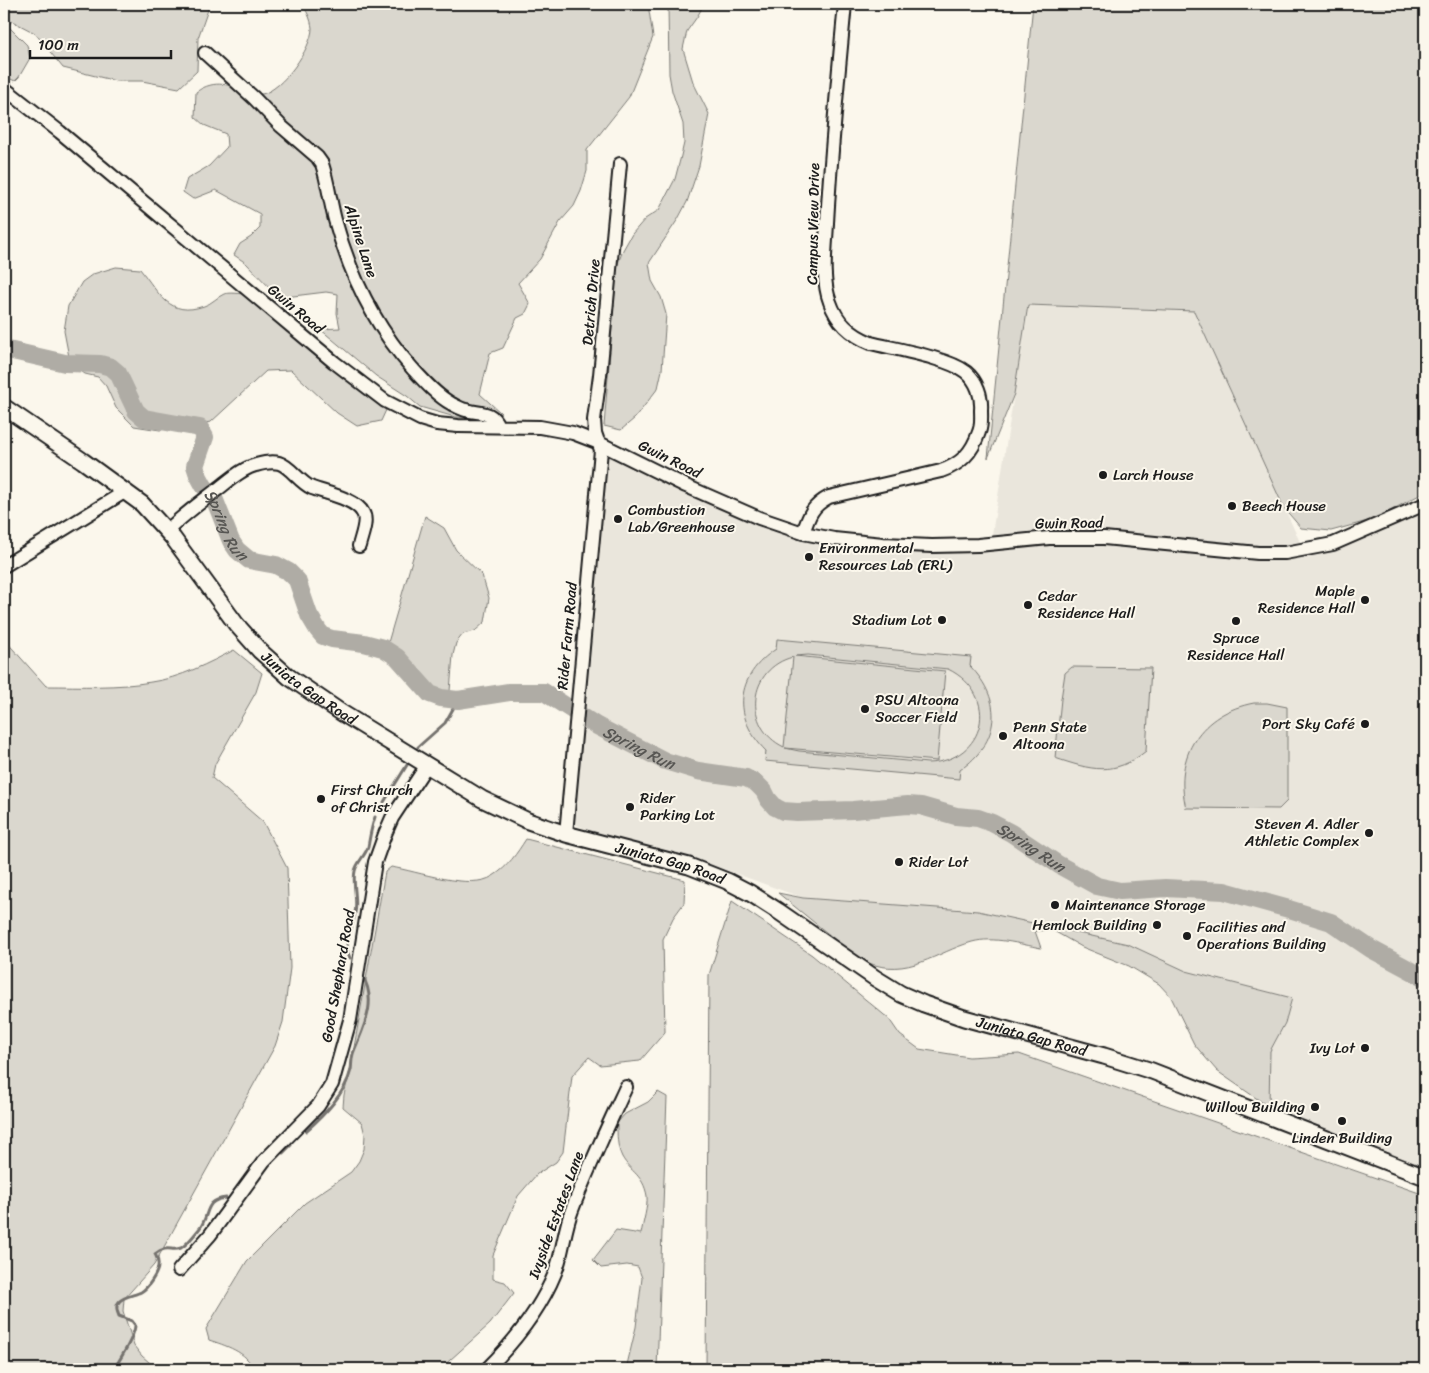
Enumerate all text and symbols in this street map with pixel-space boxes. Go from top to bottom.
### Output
scale bar [30,28,171,60]
text: 100 m [38,32,79,58]
street label: Campus View Drive [799,163,827,285]
street label: Alpine Lane [337,200,385,282]
street label: Detrich Drive [574,257,608,346]
street label: Gwin Road [262,277,331,342]
street label: Gwin Road [634,432,707,486]
place label: Larch House [1113,462,1194,488]
marker: Larch House [1097,469,1109,481]
water label: Spring Run [197,482,256,570]
place label: Beech House [1242,493,1326,519]
place label: Combustion Lab/Greenhouse [628,497,735,540]
marker: Beech House [1226,500,1238,512]
street label: Gwin Road [1035,509,1104,537]
marker: Combustion Lab/Greenhouse [612,513,624,525]
place label: Environmental Resources Lab (ERL) [819,535,953,578]
marker: Environmental Resources Lab (ERL) [803,551,815,563]
place label: Maple Residence Hall [1258,578,1356,621]
street label: Rider Farm Road [549,580,585,691]
place label: Cedar Residence Hall [1038,583,1136,626]
marker: Maple Residence Hall [1359,594,1371,606]
marker: Cedar Residence Hall [1022,599,1034,611]
place label: Stadium Lot [852,607,932,633]
marker: Stadium Lot [936,614,948,626]
marker: Spruce Residence Hall [1230,615,1242,627]
place label: Spruce Residence Hall [1188,625,1285,668]
street label: Juniata Gap Road [254,644,363,733]
place label: PSU Altoona Soccer Field [875,687,959,730]
marker: PSU Altoona Soccer Field [859,703,871,715]
place label: Port Sky Café [1262,711,1355,737]
place label: Penn State Altoona [1012,714,1087,757]
water label: Spring Run [598,717,680,779]
marker: Port Sky Café [1359,718,1371,730]
marker: Penn State Altoona [997,730,1009,742]
place label: First Church of Christ [331,777,413,820]
place label: Rider Parking Lot [640,785,716,828]
marker: First Church of Christ [315,793,327,805]
marker: Rider Parking Lot [624,801,636,813]
place label: Steven A. Adler Athletic Complex [1244,811,1360,854]
water label: Spring Run [991,814,1073,882]
marker: Steven A. Adler Athletic Complex [1363,827,1375,839]
street label: Juniata Gap Road [611,834,730,892]
place label: Rider Lot [909,849,969,875]
marker: Rider Lot [893,856,905,868]
place label: Maintenance Storage [1065,892,1206,918]
marker: Maintenance Storage [1049,899,1061,911]
street label: Good Shephard Road [314,907,363,1044]
place label: Hemlock Building [1032,912,1147,938]
place label: Facilities and Operations Building [1197,914,1326,957]
marker: Hemlock Building [1151,919,1163,931]
marker: Facilities and Operations Building [1181,930,1193,942]
street label: Juniata Gap Road [972,1009,1091,1064]
place label: Ivy Lot [1309,1035,1356,1061]
marker: Ivy Lot [1359,1042,1371,1054]
place label: Willow Building [1205,1094,1305,1120]
marker: Willow Building [1309,1101,1321,1113]
marker: Linden Building [1336,1115,1348,1127]
place label: Linden Building [1292,1125,1393,1151]
street label: Ivyside Estates Lane [520,1147,591,1283]

